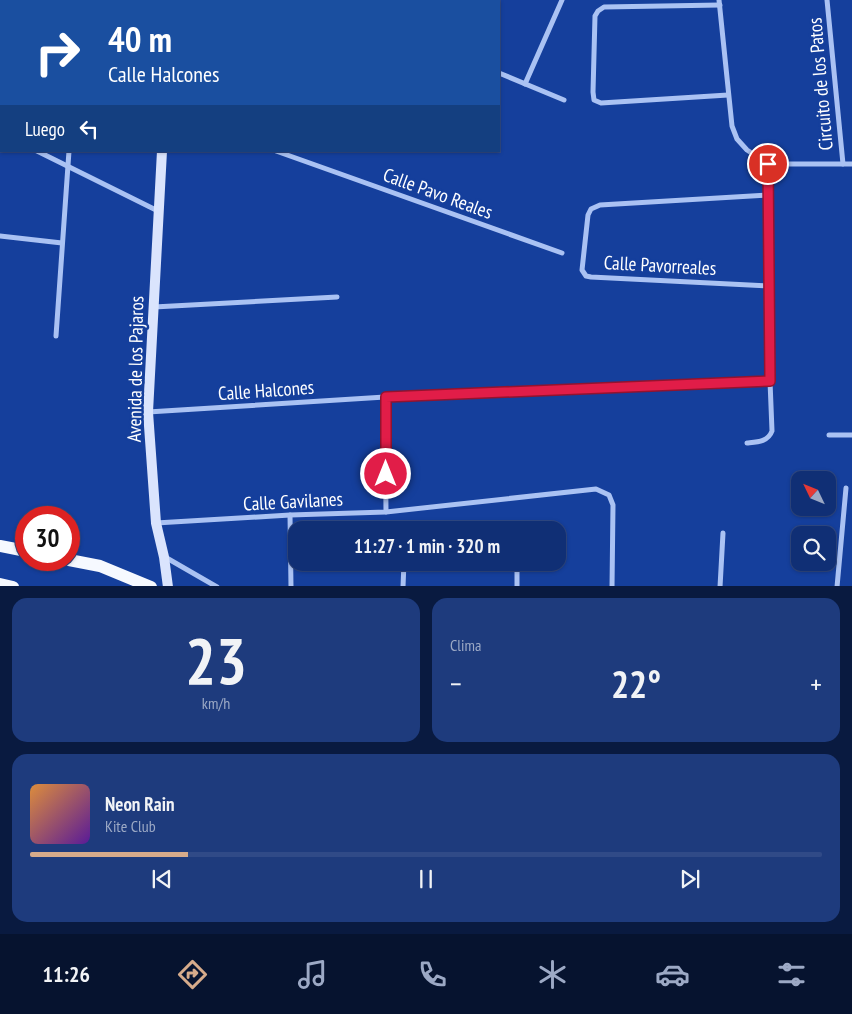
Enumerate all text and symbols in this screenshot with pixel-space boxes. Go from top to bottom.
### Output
text: 40 m [108,16,172,62]
street label: Circuito de los Patos [802,17,838,151]
icon: right [25,20,90,85]
text: Calle Halcones [108,60,219,88]
icon: left [75,115,103,143]
text: Luego [25,117,65,141]
pin [747,143,789,185]
icon: arrive [754,150,782,178]
street label: Calle Pavo Reales [380,162,496,224]
street label: Calle Pavorreales [603,250,717,280]
street label: Avenida de los Pajaros [122,296,148,442]
street label: Calle Halcones [217,375,315,405]
position arrow [359,447,411,499]
north arrow [791,471,836,516]
map controls [791,471,836,571]
street label: Calle Gavilanes [243,486,343,516]
speed limit sign: 30 [15,506,80,571]
button: search [791,526,836,571]
text: 11:27 · 1 min · 320 m [354,534,500,558]
text: 23 [185,618,247,702]
text: Clima [450,635,481,655]
text: 22° [611,659,661,708]
text: − [450,665,462,702]
text: + [810,665,822,702]
text: km/h [202,693,230,713]
text: Neon Rain [105,792,174,816]
text: Kite Club [105,816,156,836]
icon: previous [148,865,176,893]
icon: pause [412,865,440,893]
icon: next [676,865,704,893]
icon: directions [175,957,210,992]
icon: music [295,957,330,992]
icon: phone [415,957,450,992]
icon: climate [535,957,570,992]
icon: car [655,957,690,992]
icon: filters [774,957,809,992]
text: 11:26 [42,960,90,988]

